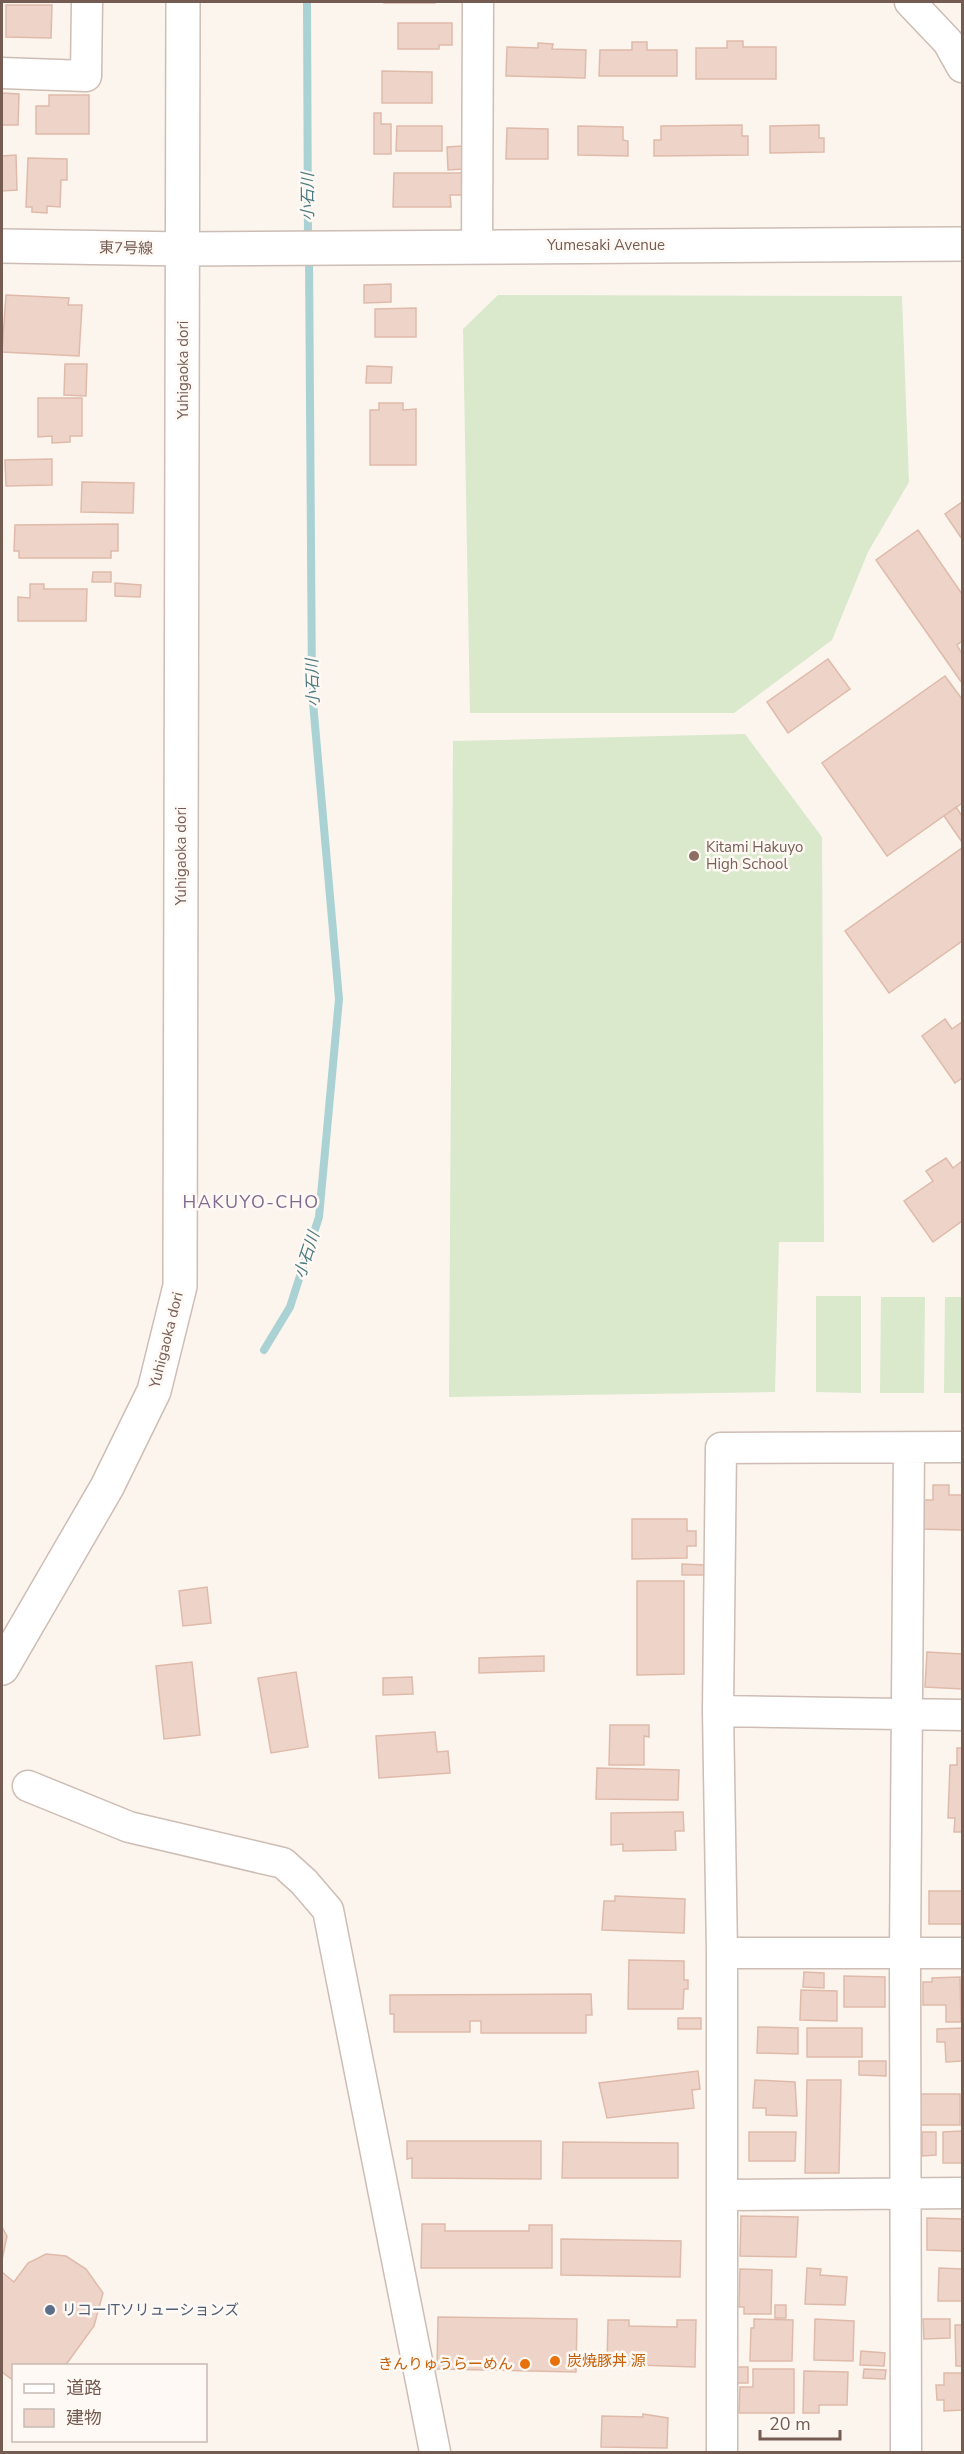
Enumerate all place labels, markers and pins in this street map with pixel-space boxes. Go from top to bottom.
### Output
place label: Kitami Hakuyo High School [706,837,803,874]
marker: Kitami Hakuyo High School [687,849,701,863]
place label: リコーITソリューションズ [62,2300,239,2320]
marker: リコーITソリューションズ [43,2303,57,2317]
place label: 炭焼豚丼 源 [567,2351,646,2371]
place label: きんりゅうらーめん [378,2354,513,2374]
marker: 炭焼豚丼 源 [548,2354,562,2368]
marker: きんりゅうらーめん [518,2357,532,2371]

